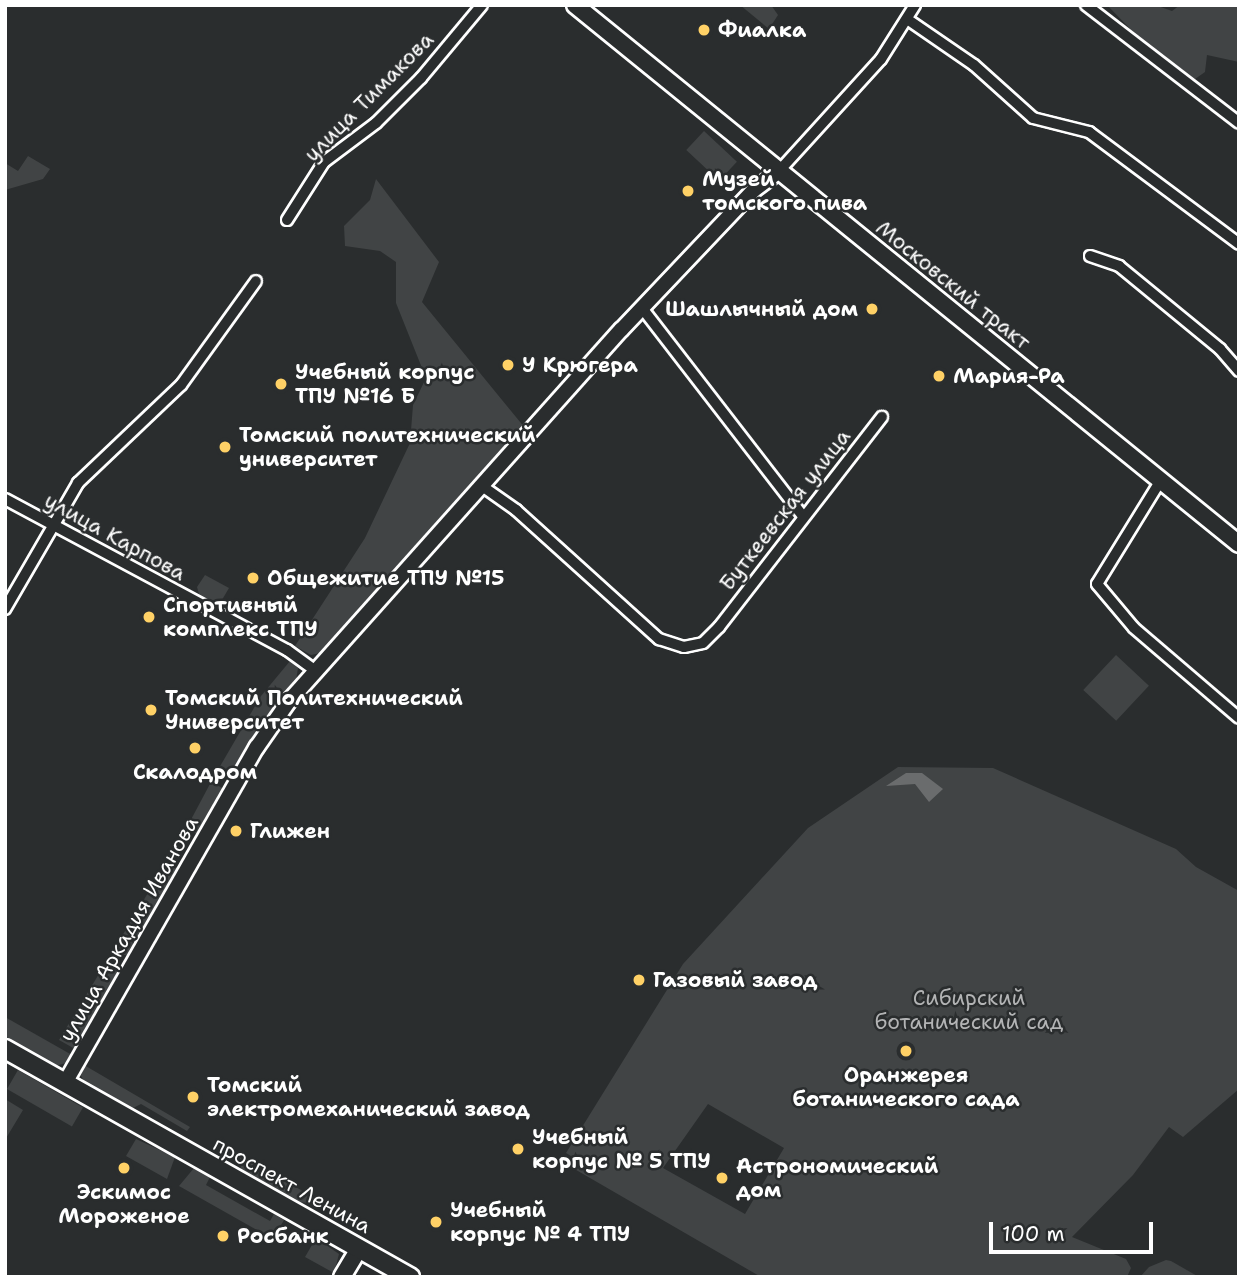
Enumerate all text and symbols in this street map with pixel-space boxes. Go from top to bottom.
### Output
place label: Фиалка [718,17,806,43]
marker: Фиалка [696,22,712,38]
street label: улица Тимакова [299,27,439,167]
place label: Музей томского пива [702,166,867,216]
marker: Музей томского пива [680,183,696,199]
street label: Московский тракт [871,215,1035,355]
place label: Шашлычный дом [665,296,858,322]
marker: Шашлычный дом [864,301,880,317]
place label: У Крюгера [522,352,638,378]
marker: У Крюгера [500,357,516,373]
place label: Учебный корпус ТПУ №16 Б [295,359,475,409]
place label: Мария-Ра [953,363,1064,389]
marker: Мария-Ра [931,368,947,384]
marker: Учебный корпус ТПУ №16 Б [273,376,289,392]
place label: Томский политехнический университет [239,422,536,472]
street label: Буткеевская улица [714,424,856,596]
marker: Томский политехнический университет [217,439,233,455]
street label: улица Карпова [40,488,190,586]
place label: Общежитие ТПУ №15 [267,565,504,591]
marker: Общежитие ТПУ №15 [245,570,261,586]
place label: Спортивный комплекс ТПУ [163,592,318,642]
marker: Спортивный комплекс ТПУ [141,609,157,625]
place label: Томский Политехнический Университет [165,685,463,735]
marker: Томский Политехнический Университет [143,702,159,718]
marker: Скалодром [187,740,203,756]
place label: Скалодром [133,759,257,785]
street label: улица Аркадия Иванова [54,812,204,1046]
place label: Глижен [250,818,330,844]
marker: Глижен [228,823,244,839]
place label: Газовый завод [653,967,817,993]
marker: Газовый завод [631,972,647,988]
park label: Сибирский ботанический сад [875,985,1063,1035]
marker: Оранжерея ботанического сада [898,1043,914,1059]
place label: Оранжерея ботанического сада [792,1062,1020,1112]
place label: Томский электромеханический завод [207,1072,530,1122]
marker: Томский электромеханический завод [185,1089,201,1105]
place label: Учебный корпус № 5 ТПУ [532,1124,711,1174]
street label: проспект Ленина [209,1131,375,1239]
marker: Учебный корпус № 5 ТПУ [510,1141,526,1157]
place label: Астрономический дом [736,1153,938,1203]
marker: Эскимос Мороженое [116,1160,132,1176]
marker: Астрономический дом [714,1170,730,1186]
place label: Эскимос Мороженое [58,1179,190,1229]
place label: Учебный корпус № 4 ТПУ [450,1197,630,1247]
scale bar [992,1208,1156,1252]
marker: Учебный корпус № 4 ТПУ [428,1214,444,1230]
text: 100 m [1002,1220,1065,1248]
place label: Росбанк [237,1223,329,1249]
marker: Росбанк [215,1228,231,1244]

